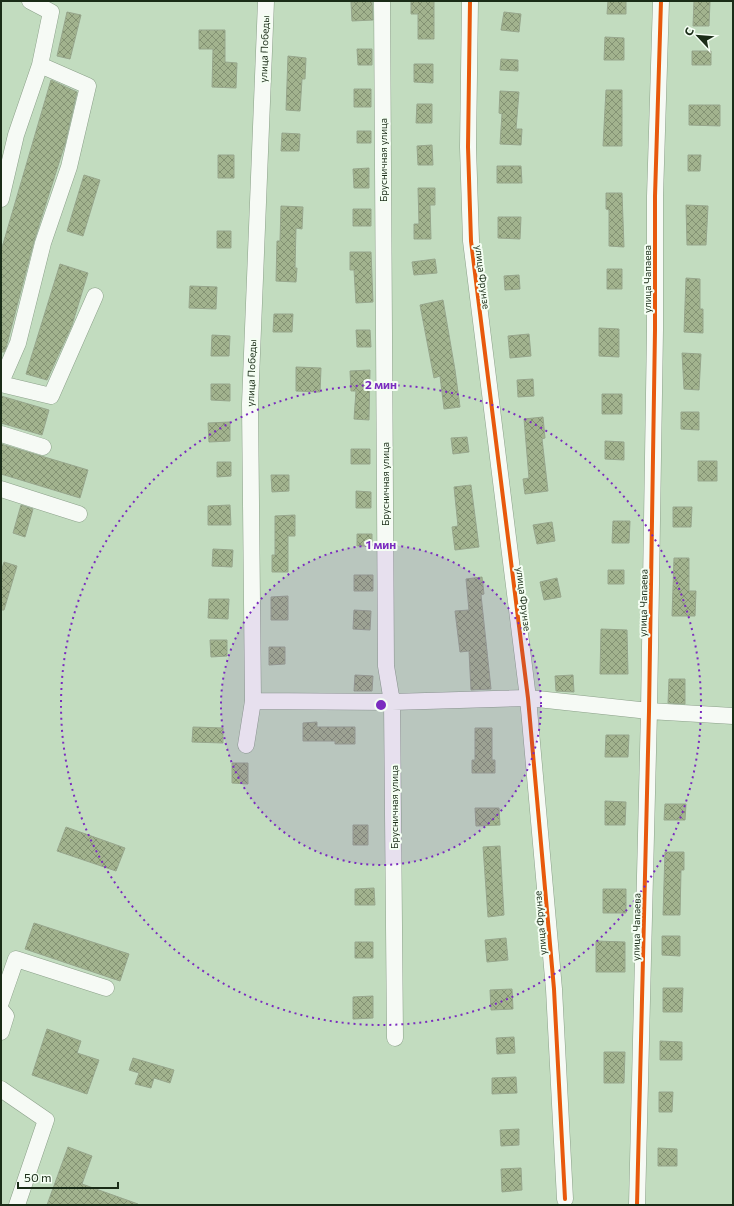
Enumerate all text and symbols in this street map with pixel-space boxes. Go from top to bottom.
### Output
street label: улица Победы [257,15,271,83]
north arrow [678,16,718,56]
text: С [681,25,696,38]
street label: Брусничная улица [377,118,389,202]
street label: улица Фрунзе [473,244,493,310]
street label: улица Чапаева [641,245,653,313]
street label: улица Победы [244,339,258,407]
text: 2 мин [365,377,397,391]
street label: Брусничная улица [379,442,391,526]
text: 1 мин [366,537,396,551]
street label: улица Фрунзе [514,566,534,632]
street label: улица Чапаева [636,569,650,637]
centre of rings [374,698,388,712]
street label: Брусничная улица [388,765,400,849]
street label: улица Фрунзе [531,890,549,956]
street label: улица Чапаева [629,893,643,961]
scale bar [18,1164,118,1190]
text: 50 m [24,1170,52,1184]

